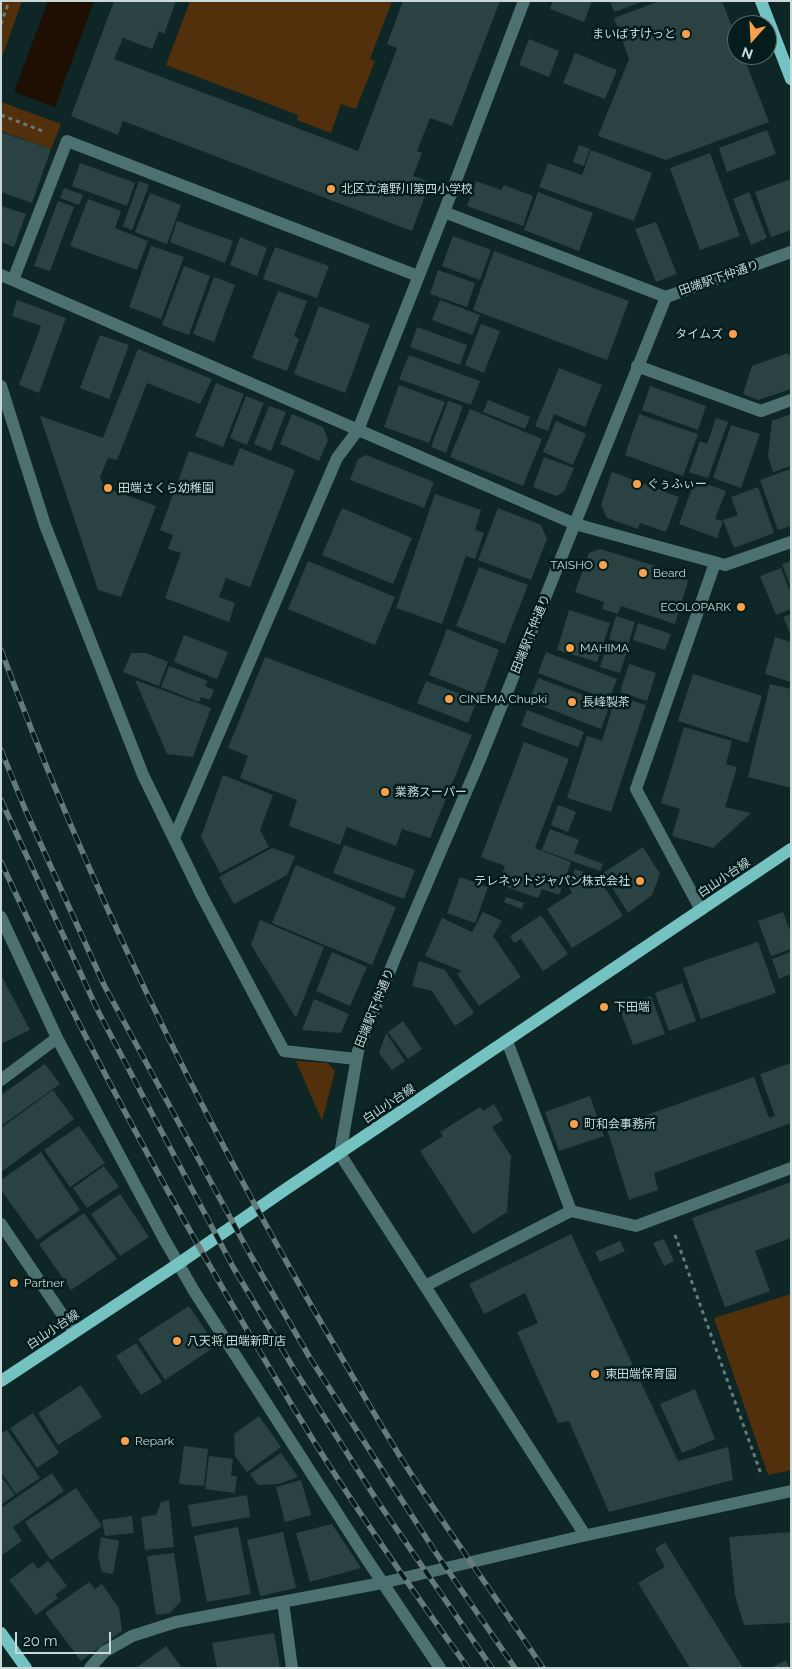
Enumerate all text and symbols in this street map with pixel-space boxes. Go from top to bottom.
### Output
north arrow [727,15,777,65]
place label: まいばすけっと [592,27,676,41]
marker: まいばすけっと [680,28,692,40]
text: N [740,44,755,63]
place label: 北区立滝野川第四小学校 [341,182,473,196]
marker: 北区立滝野川第四小学校 [325,183,337,195]
street label: 田端駅下仲通り [677,258,761,298]
place label: タイムズ [675,327,723,341]
marker: タイムズ [727,328,739,340]
place label: ぐぅふぃー [647,477,707,491]
marker: ぐぅふぃー [631,478,643,490]
place label: 田端さくら幼稚園 [118,481,214,495]
marker: 田端さくら幼稚園 [102,482,114,494]
place label: TAISHO [550,558,593,572]
marker: TAISHO [597,559,609,571]
place label: Beard [653,566,686,580]
marker: Beard [637,567,649,579]
street label: 田端駅下仲通り [509,592,553,676]
place label: ECOLOPARK [661,600,731,614]
marker: ECOLOPARK [735,601,747,613]
place label: MAHIMA [580,641,629,655]
marker: MAHIMA [564,642,576,654]
place label: CINEMA Chupki [459,692,547,706]
marker: CINEMA Chupki [443,693,455,705]
place label: 長峰製茶 [582,695,630,709]
marker: 長峰製茶 [566,696,578,708]
place label: 業務スーパー [395,785,467,799]
marker: 業務スーパー [379,786,391,798]
street label: 白山小台線 [695,855,753,901]
place label: テレネットジャパン株式会社 [474,874,630,888]
marker: テレネットジャパン株式会社 [634,875,646,887]
street label: 田端駅下仲通り [353,966,397,1050]
place label: 下田端 [614,1000,650,1014]
marker: 下田端 [598,1001,610,1013]
street label: 白山小台線 [360,1081,418,1127]
place label: 町和会事務所 [584,1117,656,1131]
marker: 町和会事務所 [568,1118,580,1130]
place label: Partner [24,1276,64,1290]
marker: Partner [8,1277,20,1289]
street label: 白山小台線 [24,1307,82,1353]
place label: 八天将 田端新町店 [187,1334,286,1348]
marker: 八天将 田端新町店 [171,1335,183,1347]
place label: 東田端保育園 [605,1367,677,1381]
marker: 東田端保育園 [589,1368,601,1380]
place label: Repark [135,1434,174,1448]
marker: Repark [119,1435,131,1447]
scale bar [18,1622,114,1654]
text: 20 m [23,1632,58,1650]

